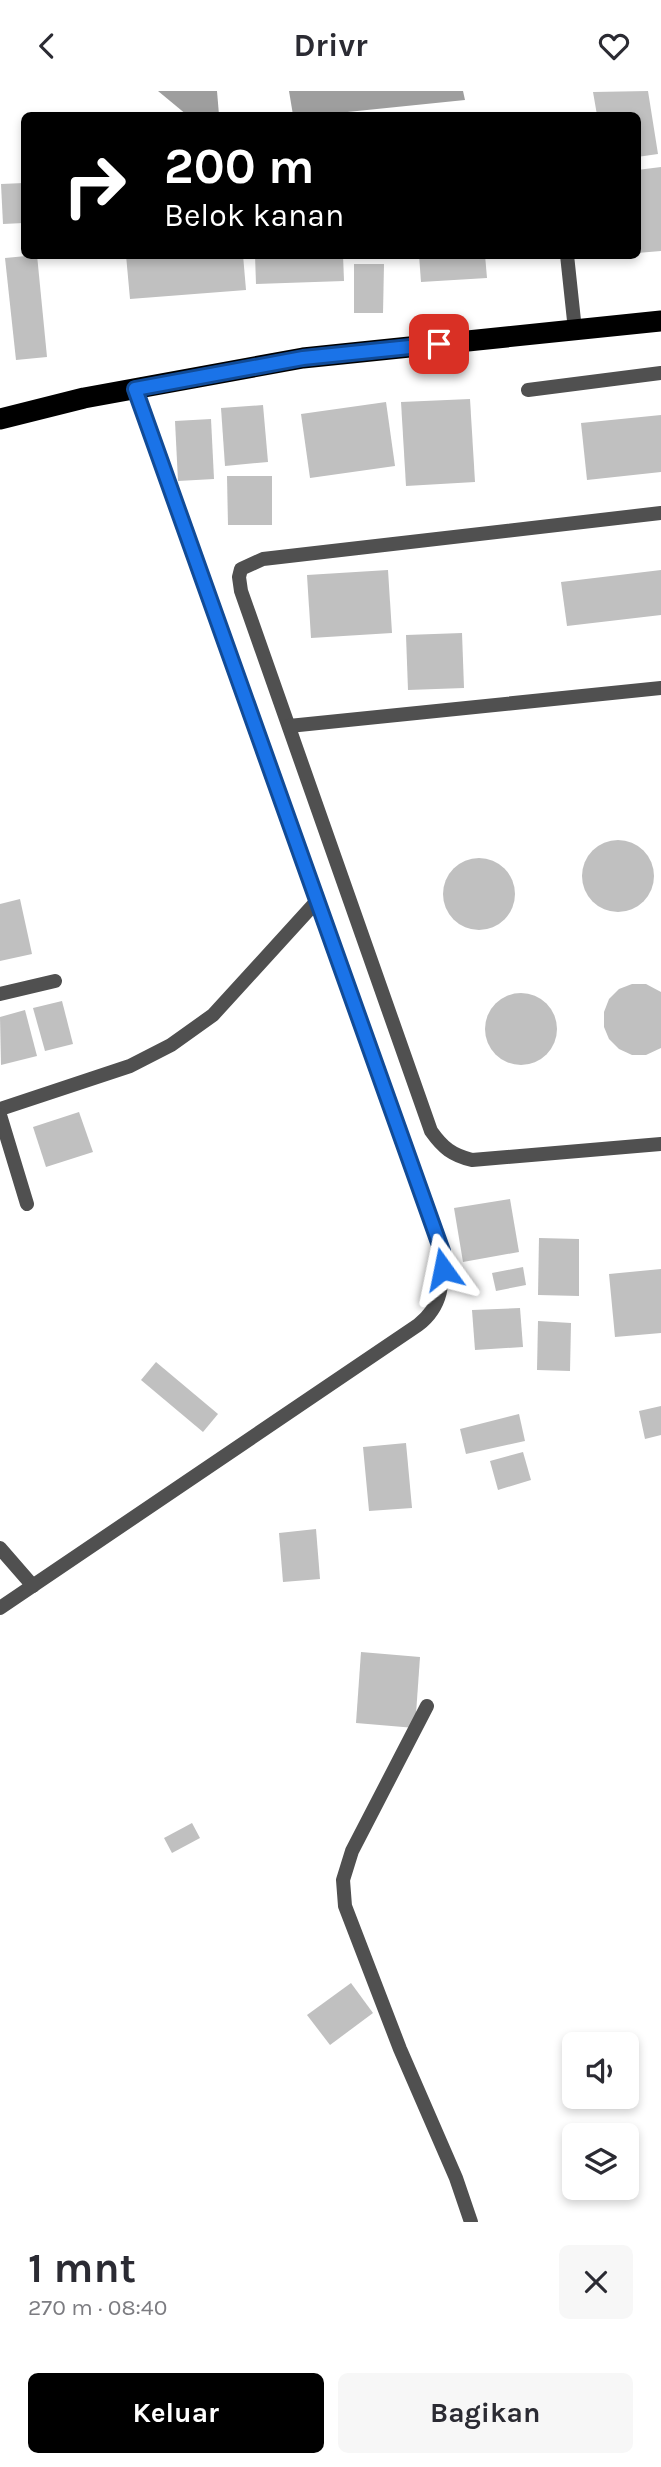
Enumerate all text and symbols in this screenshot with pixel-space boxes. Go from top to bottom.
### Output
icon: back [28,27,66,65]
text: Drivr [293,27,368,64]
icon: heart [595,27,633,65]
text: 200 m [164,138,315,195]
icon: right [49,140,140,231]
text: Belok kanan [164,197,344,234]
pin [409,314,469,374]
icon: arrive [420,325,458,363]
position arrow [406,1232,480,1306]
map controls [562,2032,639,2200]
button: sound [562,2032,639,2109]
button: layers [562,2123,639,2200]
text: 1 mnt [28,2243,136,2293]
button: close [559,2245,633,2319]
text: 270 m · 08:40 [28,2294,167,2321]
button: Keluar [28,2373,324,2453]
button: Bagikan [338,2373,633,2453]

